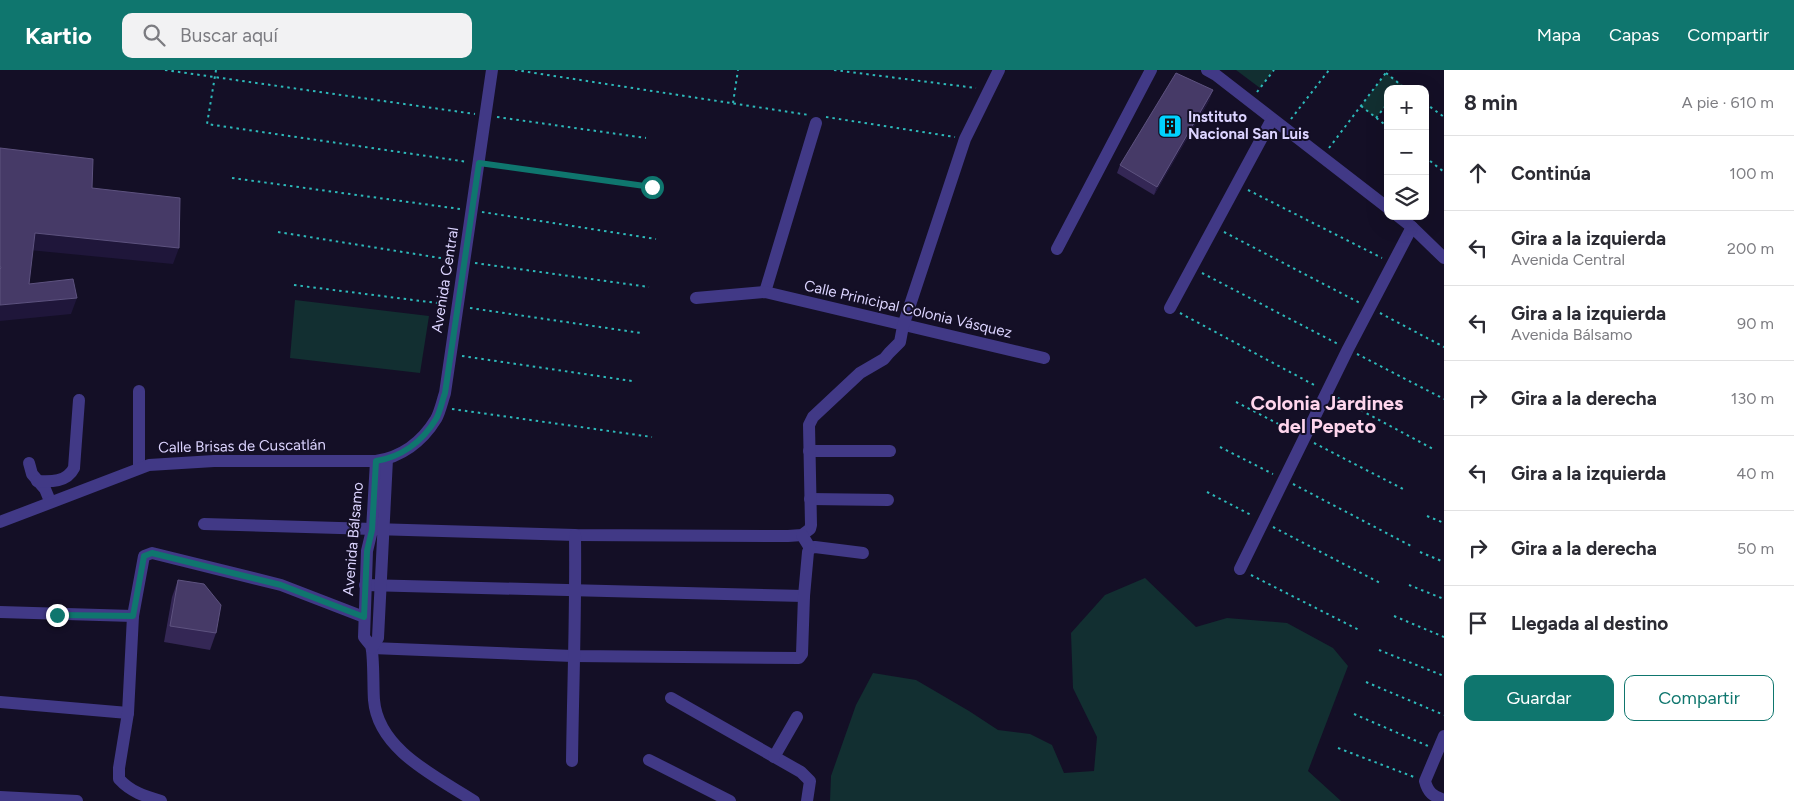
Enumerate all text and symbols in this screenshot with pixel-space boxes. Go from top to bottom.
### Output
search box [122,13,472,58]
text: Kartio [25,21,92,50]
icon: search [140,21,168,49]
text: Buscar aquí [180,24,278,47]
text: Mapa [1537,24,1581,46]
text: Capas [1609,24,1659,46]
text: Compartir [1687,24,1769,46]
map controls [1384,85,1429,220]
button: + [1384,85,1429,130]
text: 8 min [1464,90,1518,115]
text: A pie · 610 m [1682,93,1774,112]
place label: Instituto Nacional San Luis [1188,108,1309,143]
building icon: Instituto Nacional San Luis [1157,113,1183,139]
button: − [1384,130,1429,175]
icon: ahead [1464,159,1492,187]
text: Continúa [1511,162,1591,185]
text: 100 m [1729,164,1774,183]
button: layers [1384,175,1429,220]
route start [641,176,664,199]
street label: Avenida Central [428,226,462,334]
text: Gira a la izquierda [1511,227,1666,250]
icon: left [1464,234,1492,262]
text: 200 m [1727,239,1774,258]
text: Avenida Central [1511,250,1625,269]
street label: Calle Prinicipal Colonia Vásquez [802,276,1014,342]
text: Gira a la izquierda [1511,302,1666,325]
icon: left [1464,309,1492,337]
text: 90 m [1737,314,1774,333]
text: Avenida Bálsamo [1511,325,1633,344]
icon: right [1464,384,1492,412]
text: Gira a la derecha [1511,387,1657,410]
text: 130 m [1731,389,1774,408]
district label: Colonia Jardines del Pepeto [1251,391,1403,438]
street label: Calle Brisas de Cuscatlán [158,436,326,456]
icon: left [1464,459,1492,487]
text: Gira a la izquierda [1511,462,1666,485]
text: 40 m [1736,464,1774,483]
street label: Avenida Bálsamo [339,481,367,597]
icon: right [1464,534,1492,562]
text: Gira a la derecha [1511,537,1657,560]
text: 50 m [1737,539,1774,558]
route end [46,604,69,627]
icon: arrive [1464,609,1492,637]
text: Llegada al destino [1511,612,1668,635]
button: Guardar [1464,675,1614,721]
button: Compartir [1624,675,1774,721]

